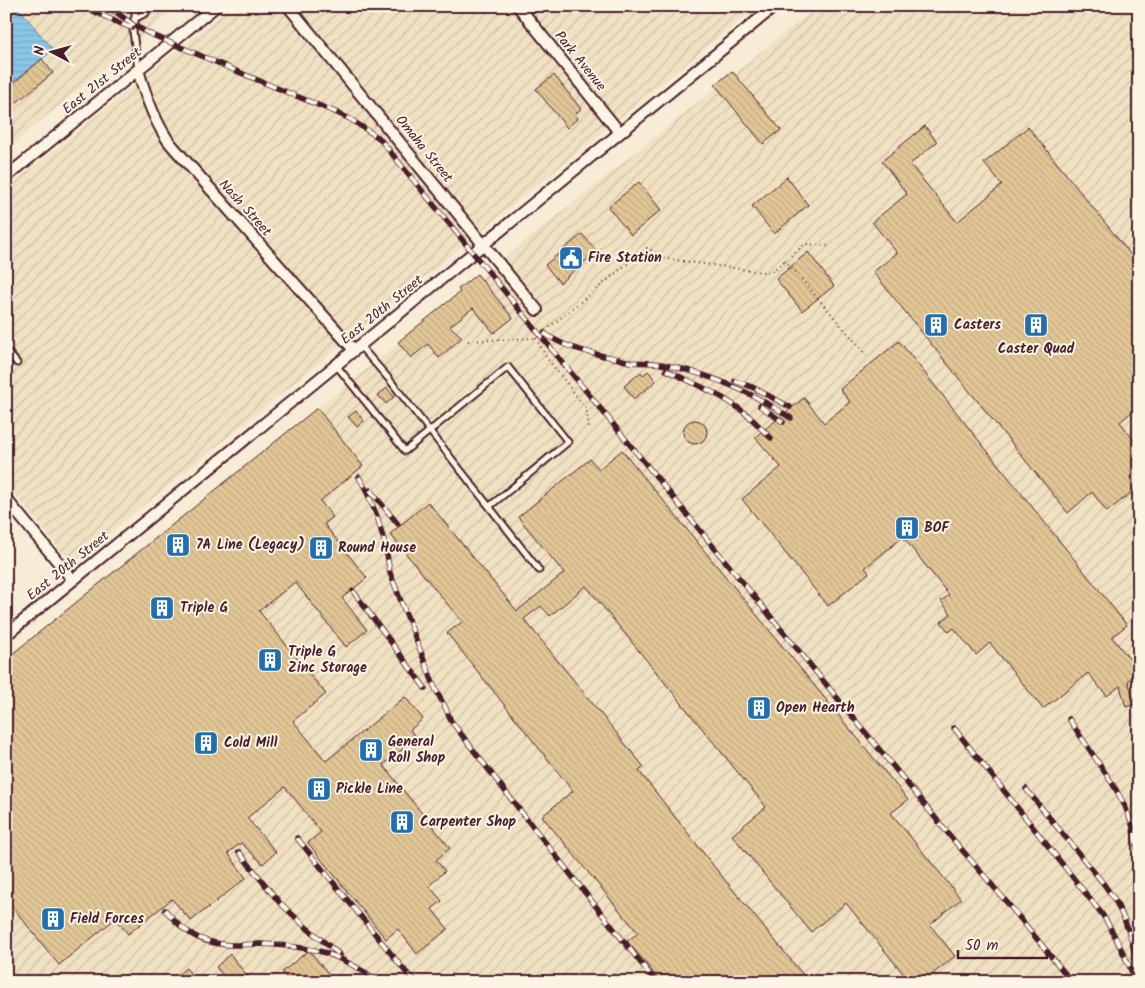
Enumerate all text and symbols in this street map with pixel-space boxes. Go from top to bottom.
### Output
street label: Park Avenue [549,26,612,97]
north arrow [28,28,78,78]
street label: East 21st Street [57,42,147,120]
text: N [29,45,51,56]
street label: Omaha Street [390,110,459,188]
street label: Nash Street [213,174,277,242]
public building icon: Fire Station [558,245,584,271]
place label: Fire Station [588,247,662,269]
street label: East 20th Street [336,269,429,350]
building icon: Casters [923,312,949,338]
building icon: Caster Quad [1023,312,1049,338]
place label: Casters [954,314,1002,336]
place label: Caster Quad [998,338,1075,360]
building icon: BOF [894,515,920,541]
place label: BOF [924,517,950,539]
street label: East 20th Street [22,525,115,606]
building icon: 7A Line (Legacy) [165,532,191,558]
place label: 7A Line (Legacy) [196,534,305,556]
building icon: Round House [308,535,334,561]
place label: Round House [338,537,416,559]
building icon: Triple G [149,595,175,621]
place label: Triple G [180,597,228,619]
place label: Triple G Zinc Storage [288,641,367,679]
building icon: Triple G Zinc Storage [257,647,283,673]
building icon: Open Hearth [746,695,772,721]
place label: Open Hearth [776,697,855,719]
building icon: Cold Mill [193,730,219,756]
place label: General Roll Shop [388,731,446,769]
place label: Cold Mill [224,732,278,754]
building icon: General Roll Shop [358,737,384,763]
building icon: Pickle Line [306,776,332,802]
place label: Pickle Line [336,778,403,800]
building icon: Carpenter Shop [389,809,415,835]
place label: Carpenter Shop [420,811,517,833]
building icon: Field Forces [40,906,66,932]
place label: Field Forces [70,908,144,930]
scale bar [958,928,1046,960]
text: 50 m [965,934,999,958]

